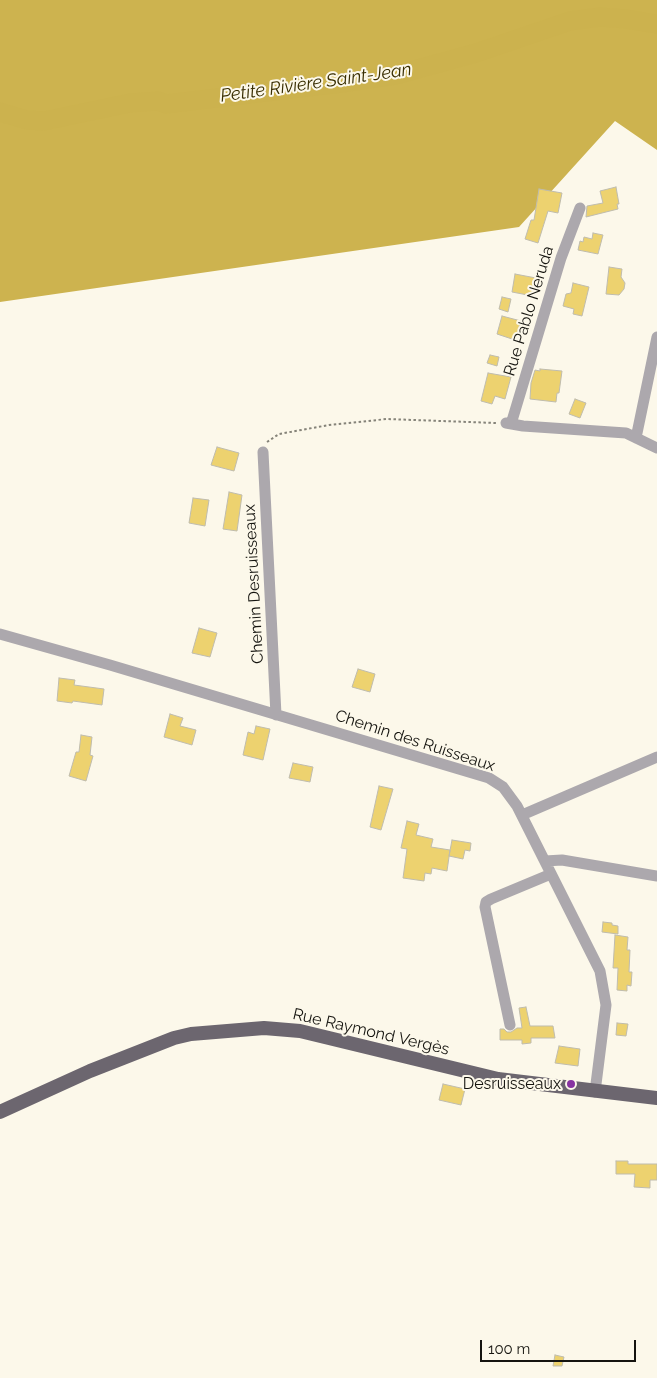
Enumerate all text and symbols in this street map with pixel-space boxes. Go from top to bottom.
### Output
water label: Petite Rivière Saint-Jean [219,59,413,107]
street label: Rue Pablo Neruda [500,244,558,378]
street label: Chemin Desruisseaux [240,504,268,664]
street label: Chemin des Ruisseaux [333,706,497,776]
street label: Rue Raymond Vergès [291,1005,451,1059]
place label: Desruisseaux [463,1074,561,1094]
marker: Desruisseaux [565,1078,577,1090]
scale bar [482,1330,638,1362]
text: 100 m [488,1340,530,1358]

